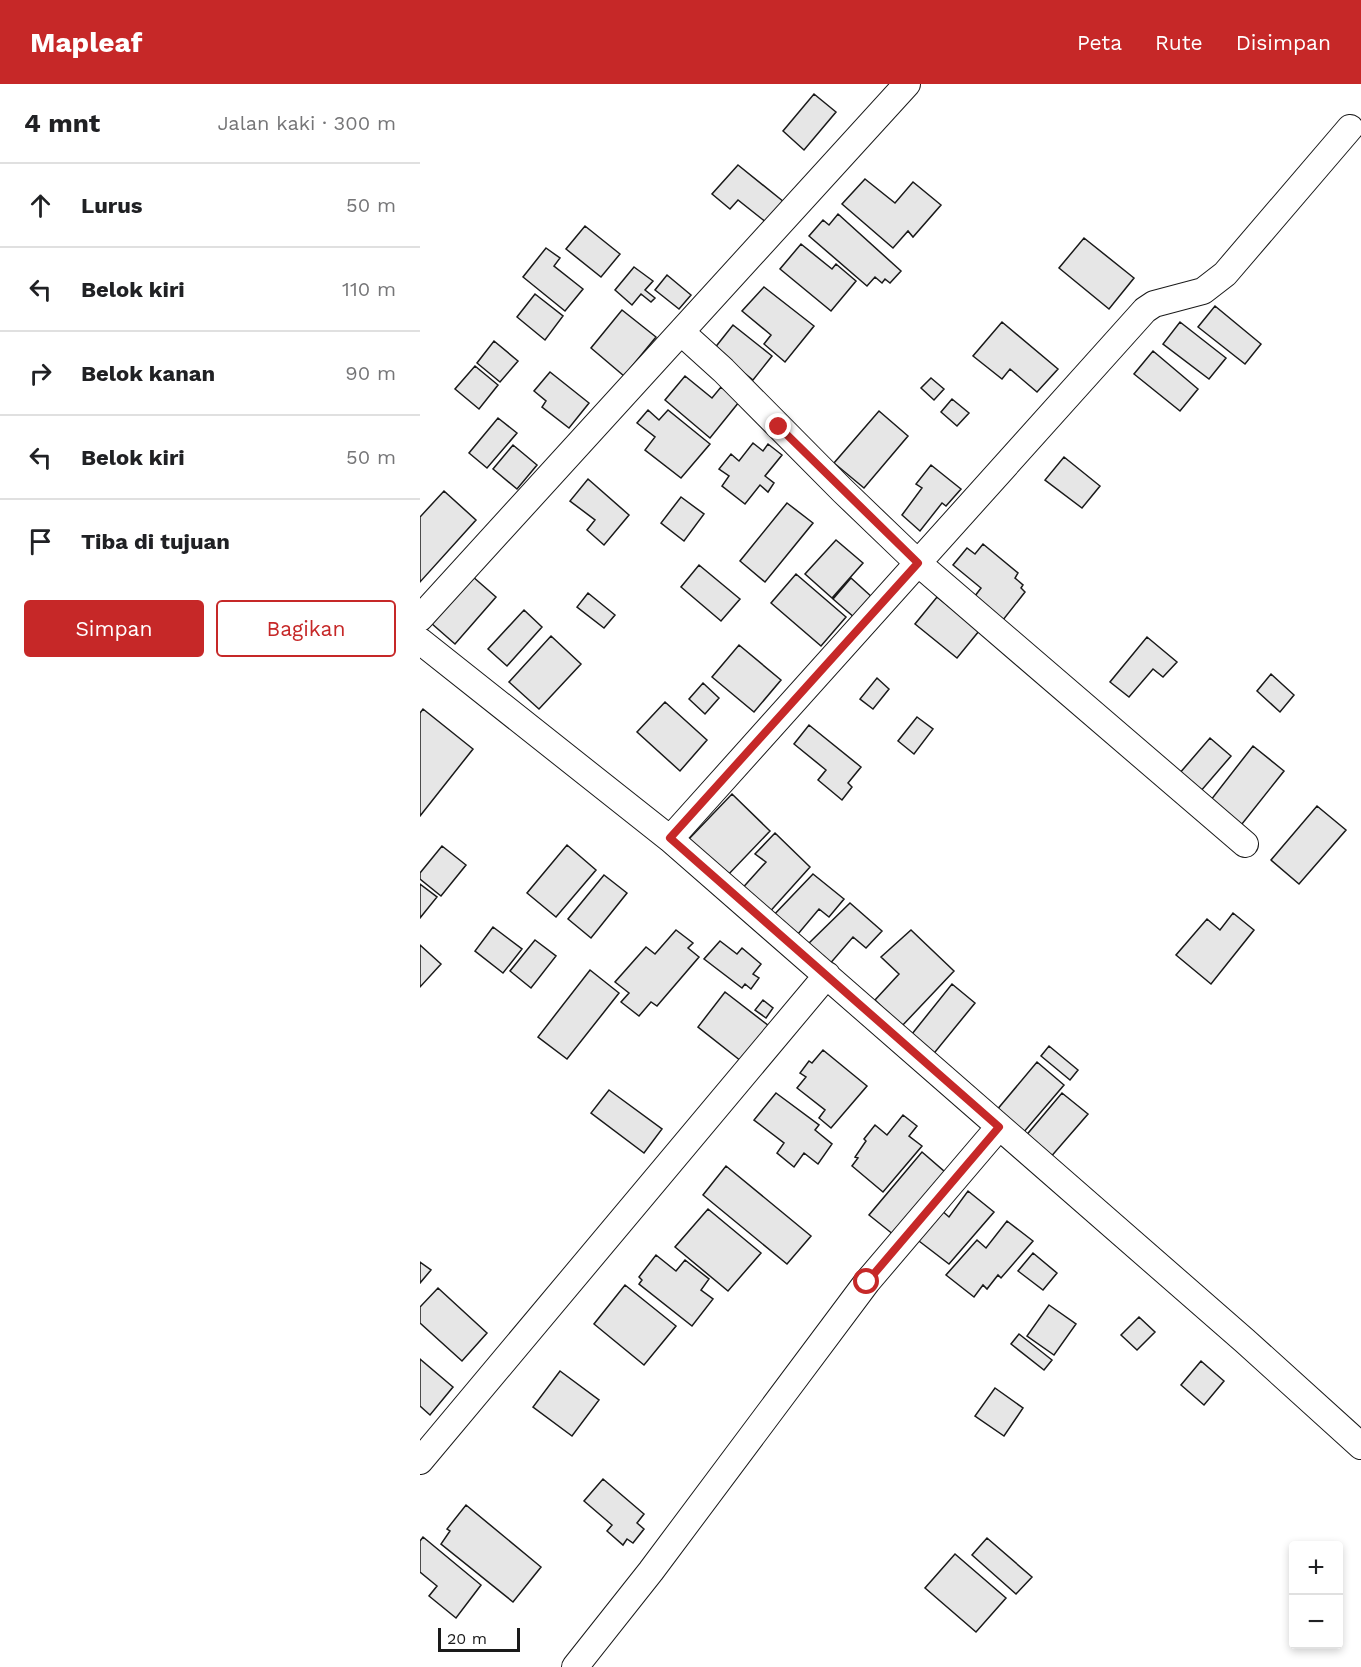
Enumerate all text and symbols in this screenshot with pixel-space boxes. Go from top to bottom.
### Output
text: Mapleaf [30,26,142,59]
text: Peta [1077,30,1122,55]
text: Rute [1155,30,1203,55]
text: Disimpan [1236,30,1331,55]
text: 4 mnt [24,108,100,138]
text: Jalan kaki · 300 m [217,111,396,135]
icon: ahead [24,189,57,222]
text: Lurus [81,193,143,218]
text: 50 m [346,193,396,217]
icon: left [24,273,57,306]
text: Belok kiri [81,277,185,302]
text: 110 m [342,277,396,301]
icon: right [24,357,57,390]
text: Belok kanan [81,361,215,386]
text: 90 m [345,361,396,385]
route end [765,413,791,439]
icon: left [24,441,57,474]
text: Belok kiri [81,445,185,470]
text: 50 m [346,445,396,469]
icon: arrive [24,525,57,558]
text: Tiba di tujuan [81,529,230,554]
button: Simpan [24,600,204,657]
button: Bagikan [216,600,396,657]
route start [853,1268,879,1294]
map controls [1289,1541,1343,1649]
button: + [1289,1541,1343,1595]
button: − [1289,1595,1343,1649]
scale bar [438,1625,520,1652]
text: 20 m [447,1629,487,1648]

